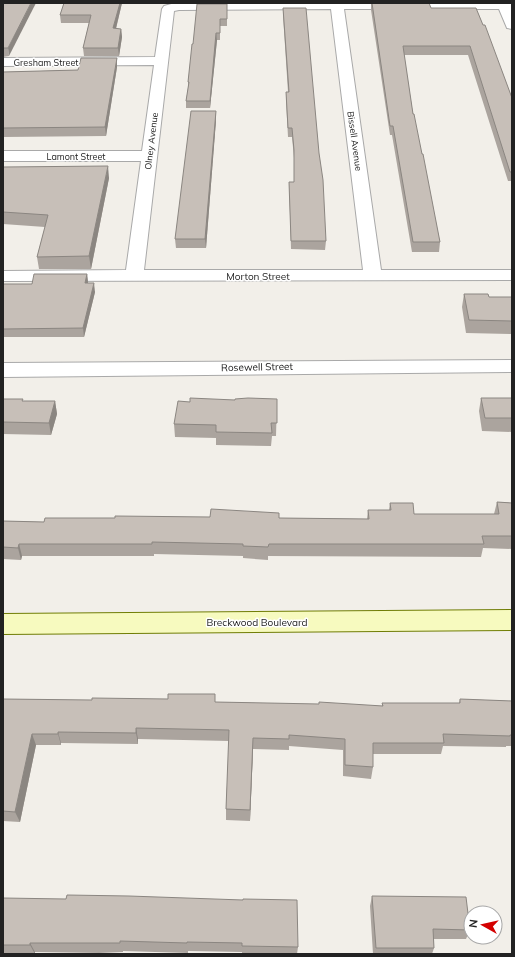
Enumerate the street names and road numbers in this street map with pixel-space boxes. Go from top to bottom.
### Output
street label: Gresham Street [14,57,78,68]
street label: Bissell Avenue [345,110,365,172]
street label: Olney Avenue [142,112,161,170]
street label: Lamont Street [46,151,106,162]
street label: Morton Street [226,270,290,283]
street label: Rosewell Street [221,360,294,374]
street label: Breckwood Boulevard [206,616,308,629]

